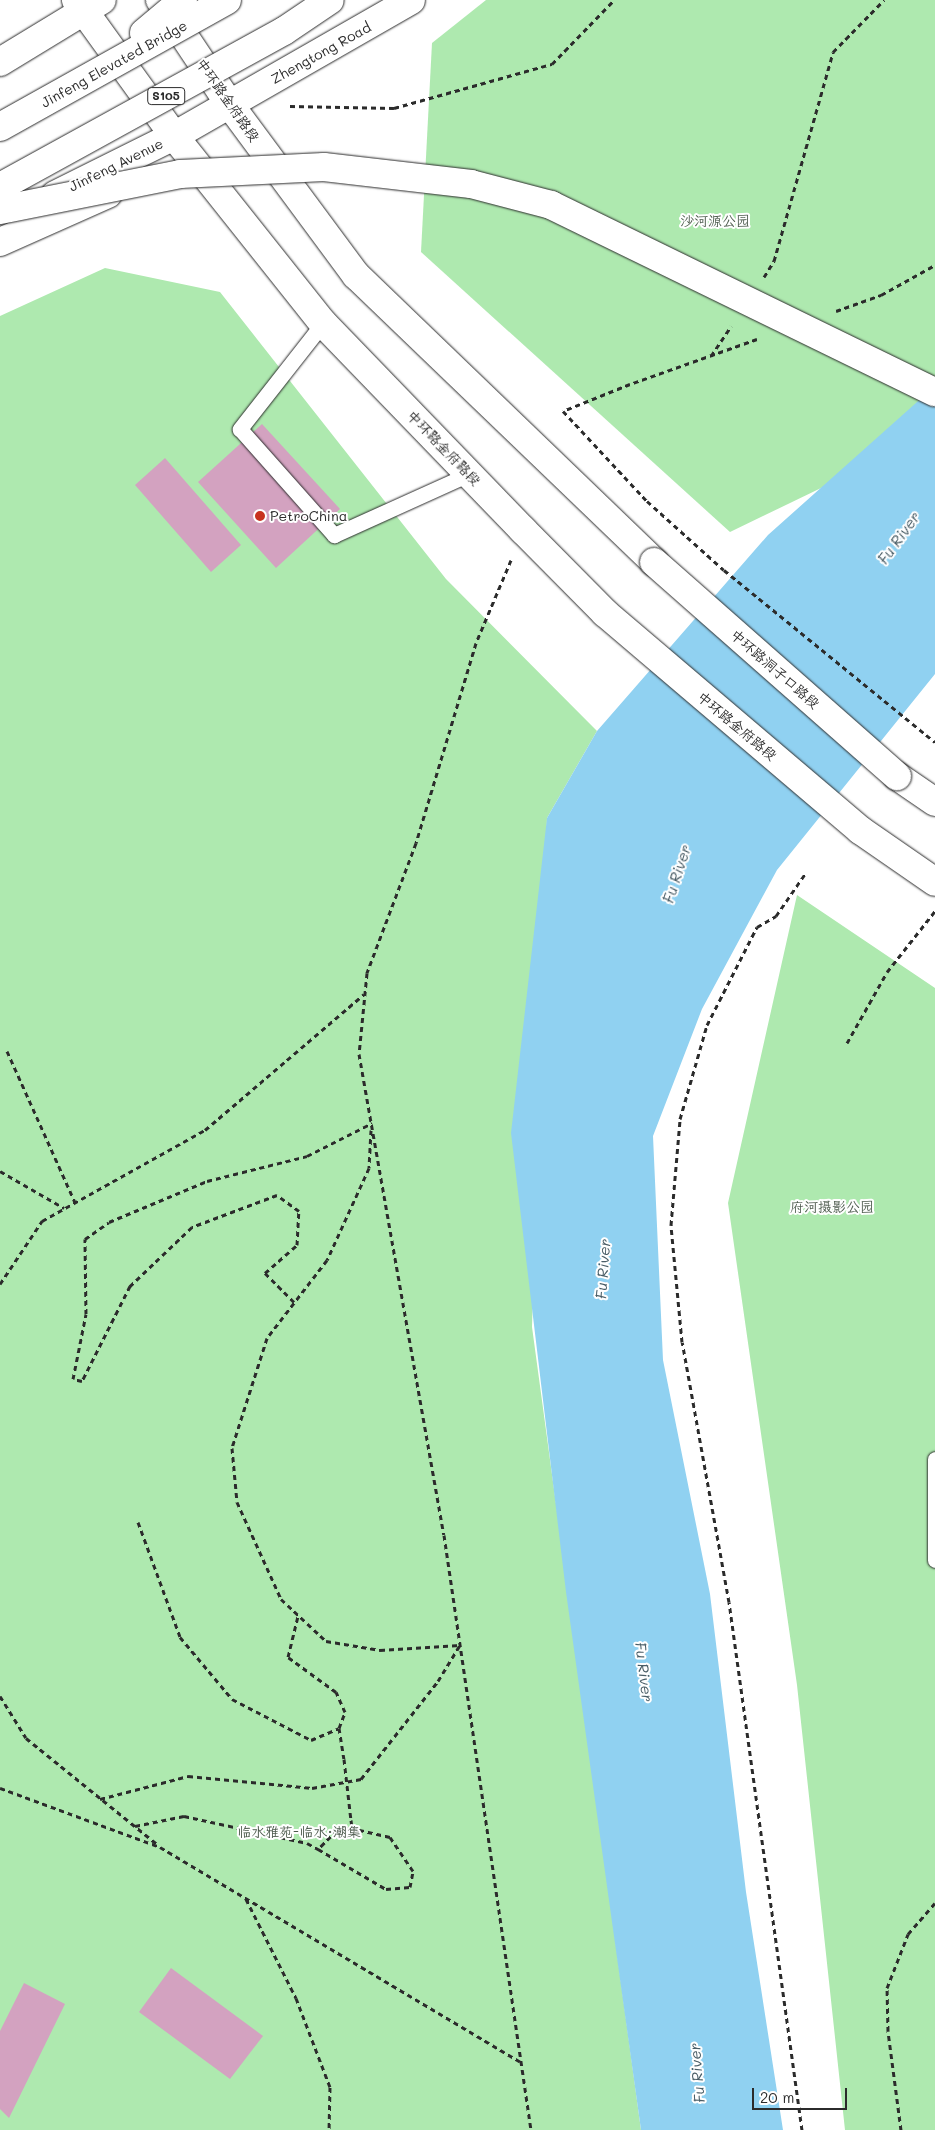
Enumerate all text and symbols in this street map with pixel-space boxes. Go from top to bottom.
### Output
street label: Jinfeng Elevated Bridge [38,17,190,111]
street label: Zhengtong Road [268,19,374,87]
street label: 中环路金府路段 [193,55,263,145]
road number: S105 [146,86,186,105]
street label: Jinfeng Avenue [66,135,166,195]
park label: 沙河源公园 [680,213,750,229]
street label: 中环路金府路段 [404,407,484,489]
place label: PetroChina [270,508,347,524]
water label: Fu River [874,508,924,568]
marker: PetroChina [254,510,266,522]
street label: 中环路洞子口路段 [727,626,823,712]
street label: 中环路金府路段 [694,688,780,764]
water label: Fu River [659,843,695,905]
park label: 府河摄影公园 [790,1199,874,1215]
water label: Fu River [592,1238,614,1300]
water label: Fu River [631,1641,657,1703]
park label: 临水雅苑-临水·潮集 [237,1824,361,1840]
water label: Fu River [685,2042,709,2104]
scale bar [755,2078,850,2110]
text: 20 m [760,2087,794,2107]

